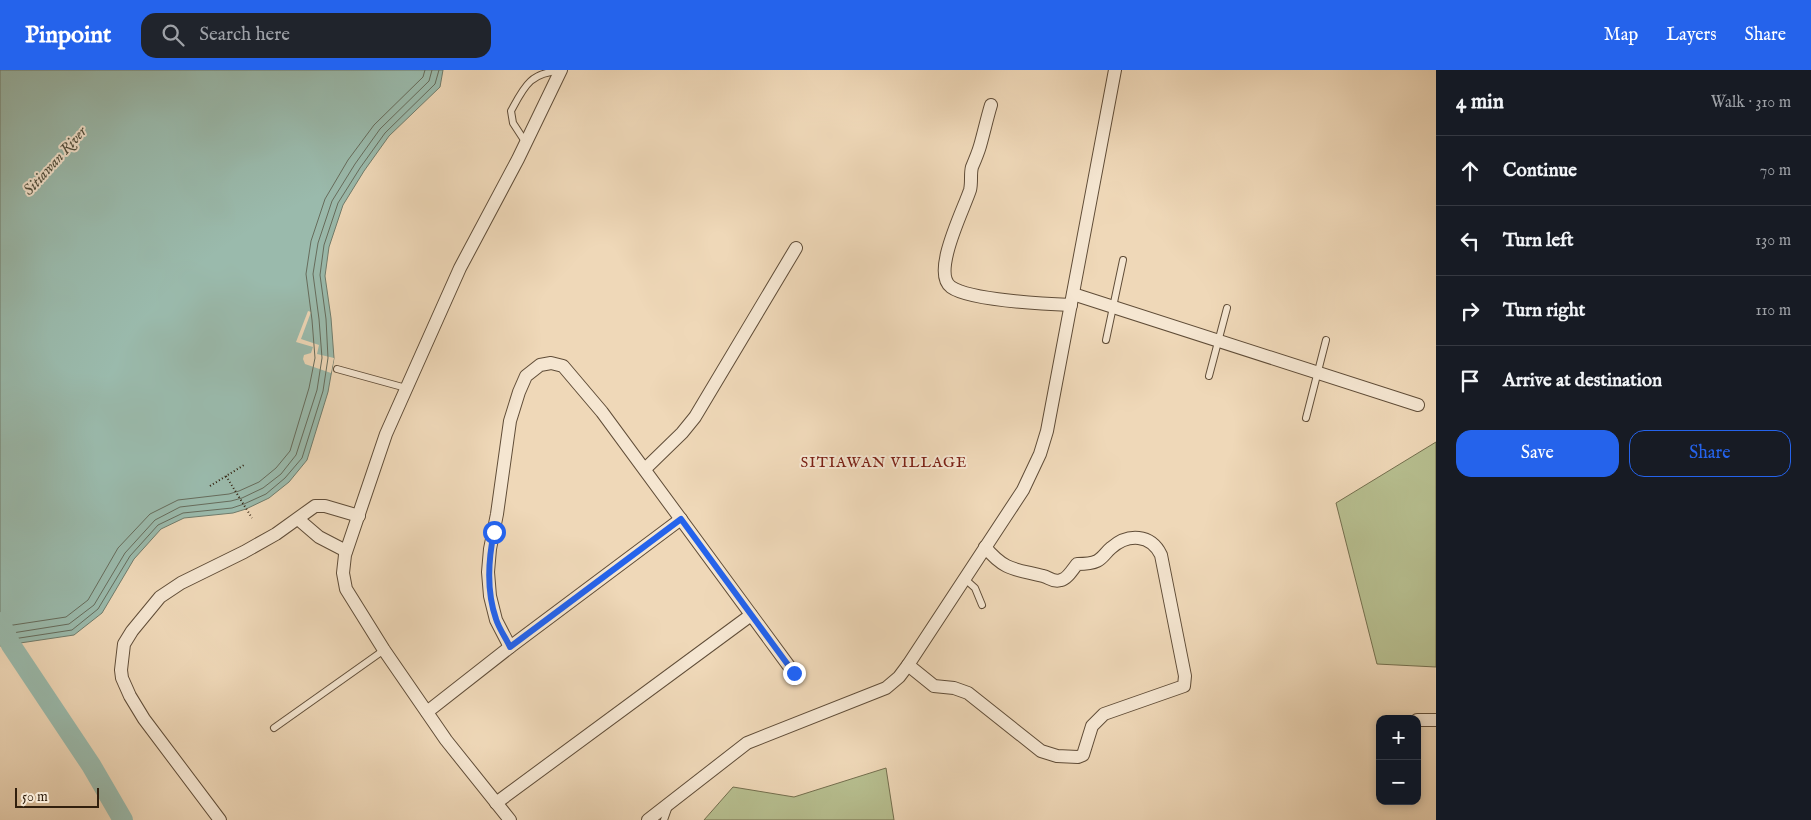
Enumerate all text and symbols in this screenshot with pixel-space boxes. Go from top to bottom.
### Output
search box [141,13,491,58]
text: Pinpoint [25,20,111,51]
icon: search [159,21,187,49]
text: Search here [199,23,290,47]
text: Map [1604,24,1638,47]
text: Layers [1666,24,1717,47]
text: Share [1745,24,1786,47]
text: 4 min [1456,89,1504,116]
text: Walk · 310 m [1711,93,1791,113]
water label: Sitiawan River [19,122,91,199]
icon: ahead [1456,157,1484,185]
text: Continue [1503,159,1577,183]
text: 70 m [1760,161,1791,181]
icon: left [1456,227,1484,255]
text: Turn left [1503,229,1574,253]
text: 130 m [1755,231,1791,251]
icon: right [1456,297,1484,325]
text: Turn right [1503,299,1585,323]
text: 110 m [1755,301,1791,321]
icon: arrive [1456,367,1484,395]
text: Arrive at destination [1503,369,1662,393]
button: Save [1456,430,1619,477]
button: Share [1629,430,1791,477]
district label: SITIAWAN VILLAGE [801,453,967,472]
route start [483,521,506,544]
route end [783,662,806,685]
map controls [1376,715,1421,805]
button: + [1376,715,1421,760]
button: − [1376,760,1421,805]
scale bar [15,785,99,808]
text: 50 m [22,788,48,806]

